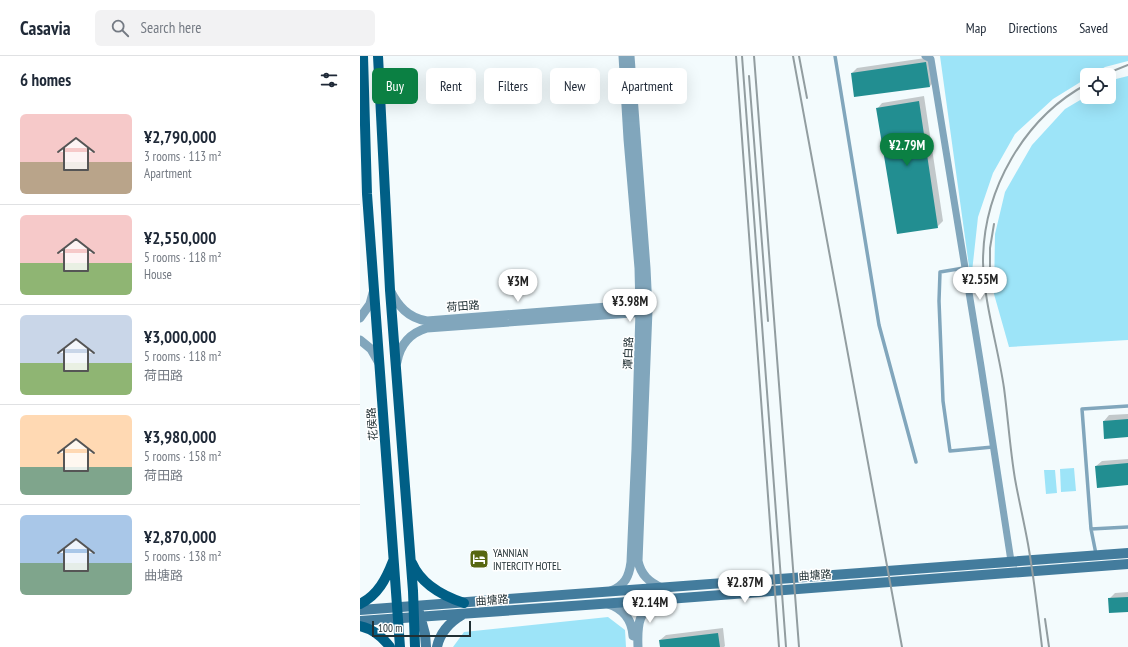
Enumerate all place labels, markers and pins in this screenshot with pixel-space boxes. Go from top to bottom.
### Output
pin: ¥2.79M [874,133,940,167]
pin: ¥2.55M [947,267,1013,301]
pin: ¥3M [499,269,537,303]
pin: ¥3.98M [597,289,663,323]
place label: YANNIAN INTERCITY HOTEL [493,546,562,573]
hotel icon: YANNIAN INTERCITY HOTEL [468,548,490,570]
pin: ¥2.87M [712,570,778,604]
pin: ¥2.14M [617,590,683,624]

